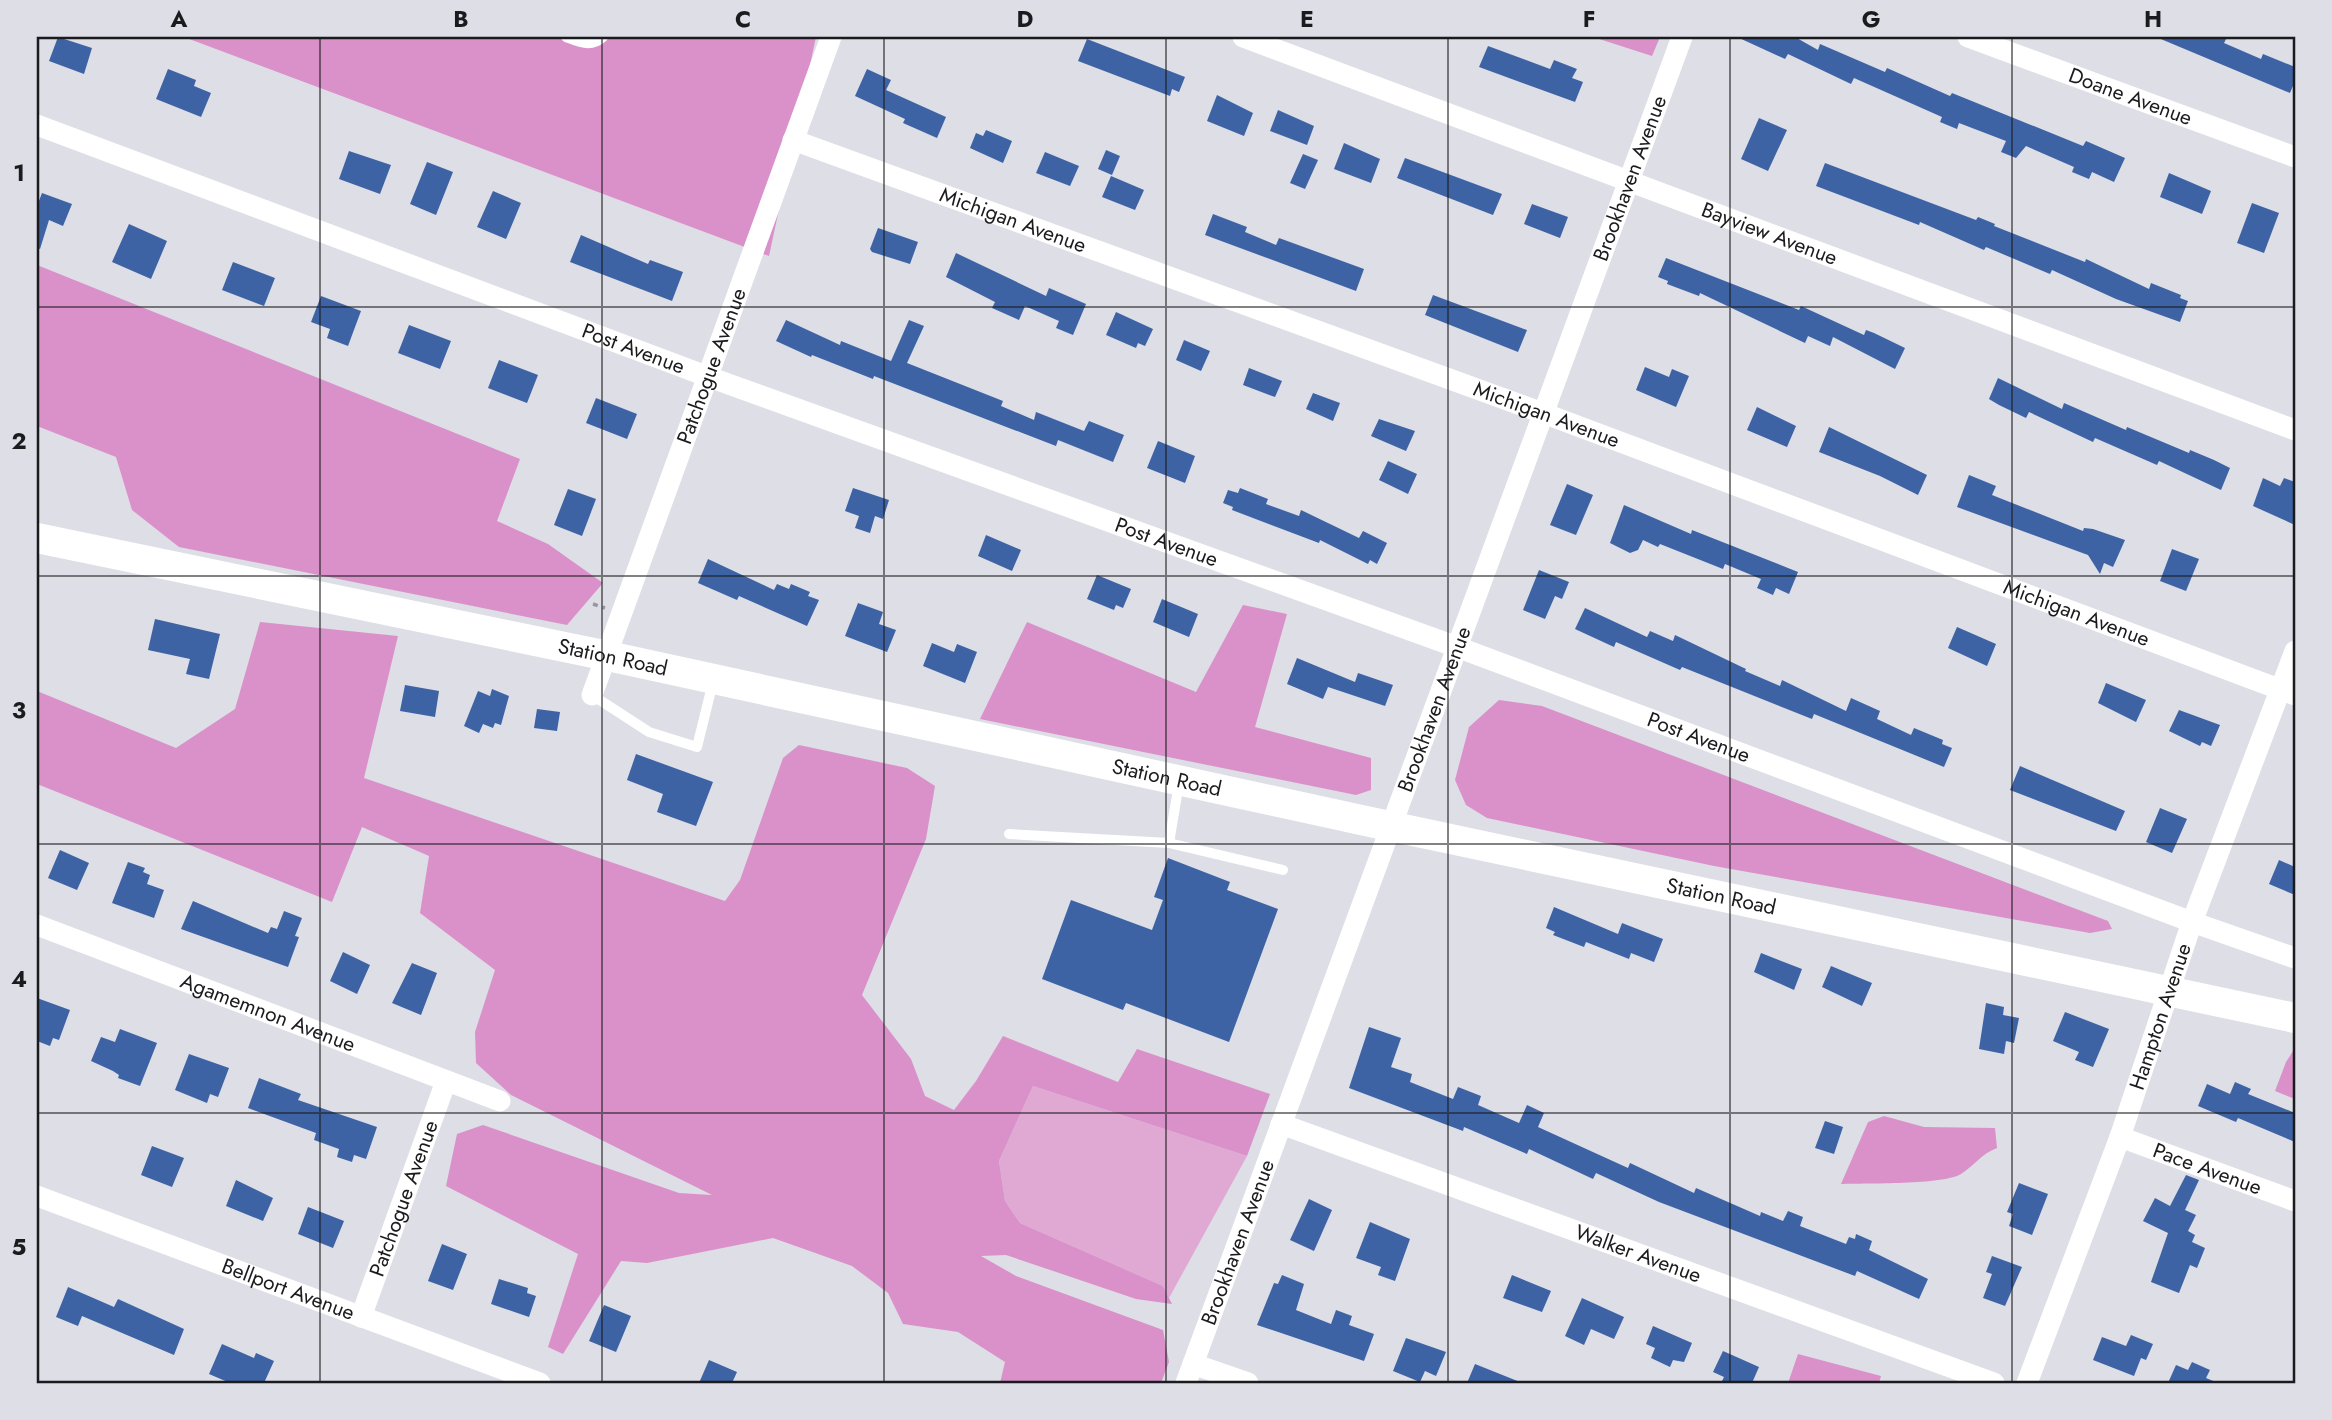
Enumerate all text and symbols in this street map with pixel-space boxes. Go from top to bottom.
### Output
text: A [170,2,188,36]
text: B [453,2,469,36]
text: C [735,2,751,36]
text: D [1017,2,1034,36]
text: E [1300,2,1314,36]
text: F [1583,2,1595,36]
text: G [1862,2,1880,36]
text: H [2144,2,2162,36]
street label: Doane Avenue [2064,60,2197,133]
street label: Brookhaven Avenue [1586,91,1674,265]
text: 1 [13,156,25,190]
street label: Michigan Avenue [935,180,1091,261]
street label: Bayview Avenue [1697,195,1842,273]
street label: Patchogue Avenue [669,284,754,448]
street label: Post Avenue [578,316,689,382]
street label: Michigan Avenue [1469,374,1624,455]
text: 2 [11,424,27,458]
street label: Post Avenue [1111,510,1222,575]
street label: Michigan Avenue [1999,572,2154,654]
street label: Brookhaven Avenue [1390,622,1479,796]
street label: Station Road [555,631,670,684]
text: 3 [12,693,26,727]
street label: Post Avenue [1643,705,1755,770]
street label: Station Road [1109,751,1224,804]
street label: Station Road [1664,870,1779,923]
street label: Hampton Avenue [2122,939,2199,1094]
text: 4 [11,962,27,996]
street label: Agamemnon Avenue [176,966,360,1060]
street label: Patchogue Avenue [362,1116,446,1281]
street label: Pace Avenue [2149,1135,2266,1203]
street label: Brookhaven Avenue [1194,1155,1282,1329]
street label: Walker Avenue [1571,1217,1706,1291]
text: 5 [12,1230,26,1264]
street label: Bellport Avenue [217,1251,359,1328]

